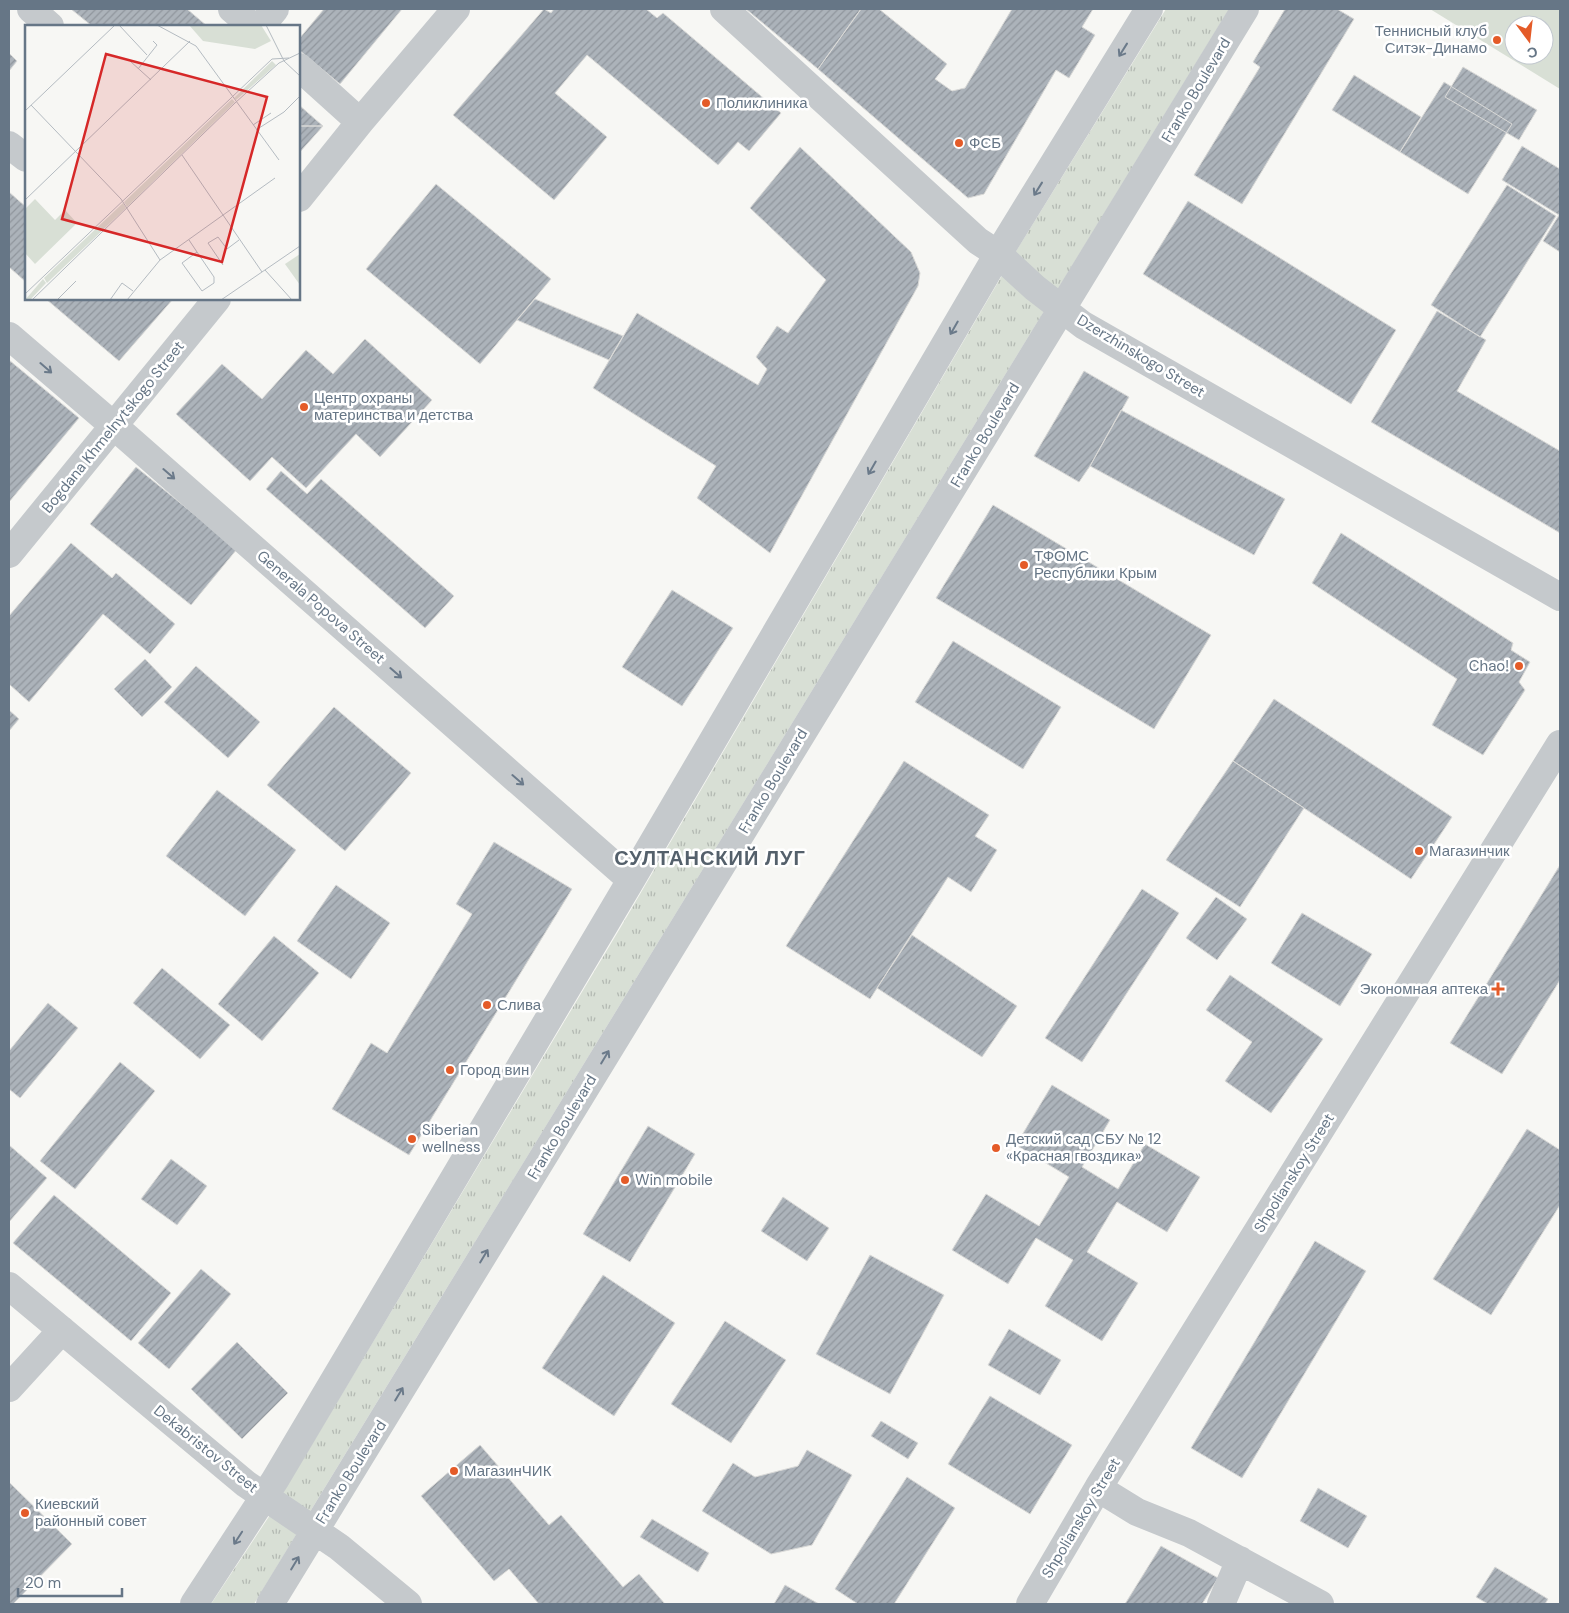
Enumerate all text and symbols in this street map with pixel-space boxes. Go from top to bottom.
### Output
north arrow [1504,15,1554,65]
place label: Теннисный клуб Ситэк-Динамо [1375,21,1487,58]
inset map [25,25,300,300]
street label: Franko Boulevard [1157,34,1235,146]
marker: Теннисный клуб Ситэк-Динамо [1491,34,1503,46]
one-way arrow [1118,43,1128,57]
text: С [1525,43,1540,63]
place label: Поликлиника [716,93,808,113]
marker: Поликлиника [700,97,712,109]
place label: ФСБ [969,133,1001,153]
marker: ФСБ [953,137,965,149]
one-way arrow [1032,181,1042,195]
street label: Dzerzhinskogo Street [1073,310,1209,402]
one-way arrow [949,320,959,335]
street label: Bogdana Khmelnytskogo Street [37,337,189,517]
one-way arrow [39,362,52,373]
street label: Franko Boulevard [946,379,1024,491]
place label: Центр охраны материнства и детства [314,388,474,425]
marker: Центр охраны материнства и детства [298,401,310,413]
one-way arrow [867,461,877,475]
one-way arrow [162,468,175,480]
street label: Generala Popova Street [253,546,389,668]
place label: ТФОМС Республики Крым [1034,546,1157,583]
marker: ТФОМС Республики Крым [1018,559,1030,571]
place label: Chao! [1469,656,1509,676]
marker: Chao! [1513,660,1525,672]
one-way arrow [390,667,403,679]
street label: Franko Boulevard [734,725,812,837]
one-way arrow [512,775,525,786]
place label: Магазинчик [1429,841,1510,861]
district label: СУЛТАНСКИЙ ЛУГ [614,845,806,871]
marker: Магазинчик [1413,845,1425,857]
place label: Экономная аптека [1360,979,1489,999]
marker: Экономная аптека [1492,983,1504,995]
place label: Слива [497,995,542,1015]
marker: Слива [481,999,493,1011]
one-way arrow [600,1051,610,1065]
place label: Город вин [460,1060,529,1080]
marker: Город вин [444,1064,456,1076]
street label: Franko Boulevard [523,1071,601,1183]
street label: Shpolianskoy Street [1249,1110,1339,1236]
place label: Siberian wellness [422,1120,481,1157]
place label: Детский сад СБУ № 12 «Красная гвоздика» [1006,1129,1161,1166]
marker: Siberian wellness [406,1133,418,1145]
marker: Детский сад СБУ № 12 «Красная гвоздика» [990,1142,1002,1154]
place label: Win mobile [635,1170,713,1190]
marker: Win mobile [619,1174,631,1186]
one-way arrow [479,1249,489,1263]
one-way arrow [394,1388,404,1402]
street label: Dekabristov Street [150,1401,262,1497]
street label: Franko Boulevard [311,1416,391,1528]
street label: Shpolianskoy Street [1037,1454,1125,1582]
place label: МагазинЧИК [464,1461,552,1481]
marker: МагазинЧИК [448,1465,460,1477]
place label: Киевский районный совет [35,1494,147,1531]
marker: Киевский районный совет [19,1507,31,1519]
one-way arrow [232,1530,242,1544]
one-way arrow [291,1556,301,1570]
scale bar [18,1566,121,1598]
text: 20 m [25,1573,61,1593]

